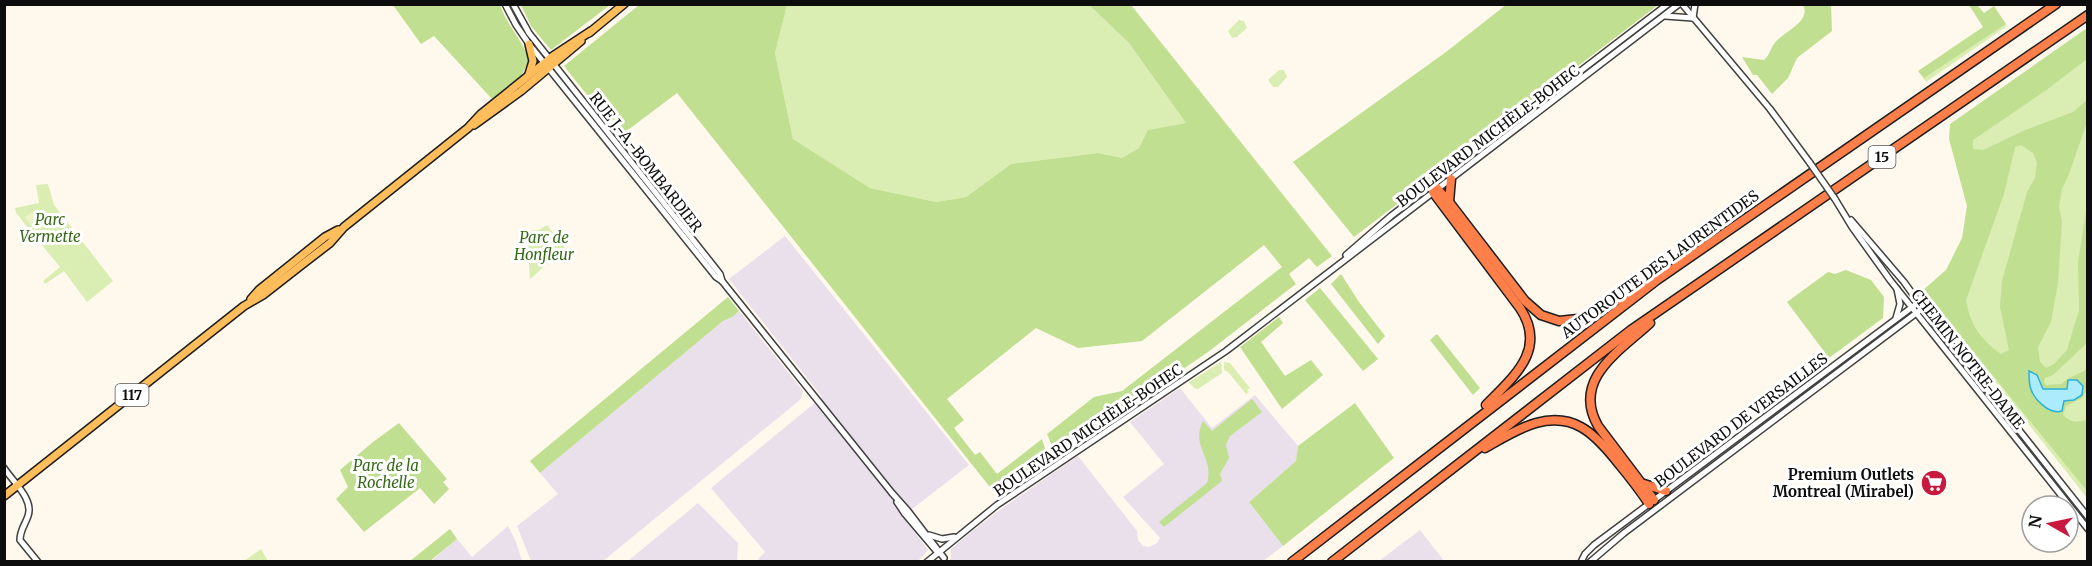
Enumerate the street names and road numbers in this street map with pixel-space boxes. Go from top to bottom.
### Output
street label: BOULEVARD MICHÈLE-BOHEC [1392,60,1583,211]
street label: RUE J.-A.-BOMBARDIER [586,88,707,236]
road number: 15 [1868,146,1896,168]
street label: AUTOROUTE DES LAURENTIDES [1557,186,1763,343]
street label: CHEMIN NOTRE-DAME [1907,285,2029,433]
street label: BOULEVARD DE VERSAILLES [1651,349,1831,491]
street label: BOULEVARD MICHÈLE-BOHEC [989,359,1186,501]
road number: 117 [116,384,148,406]

